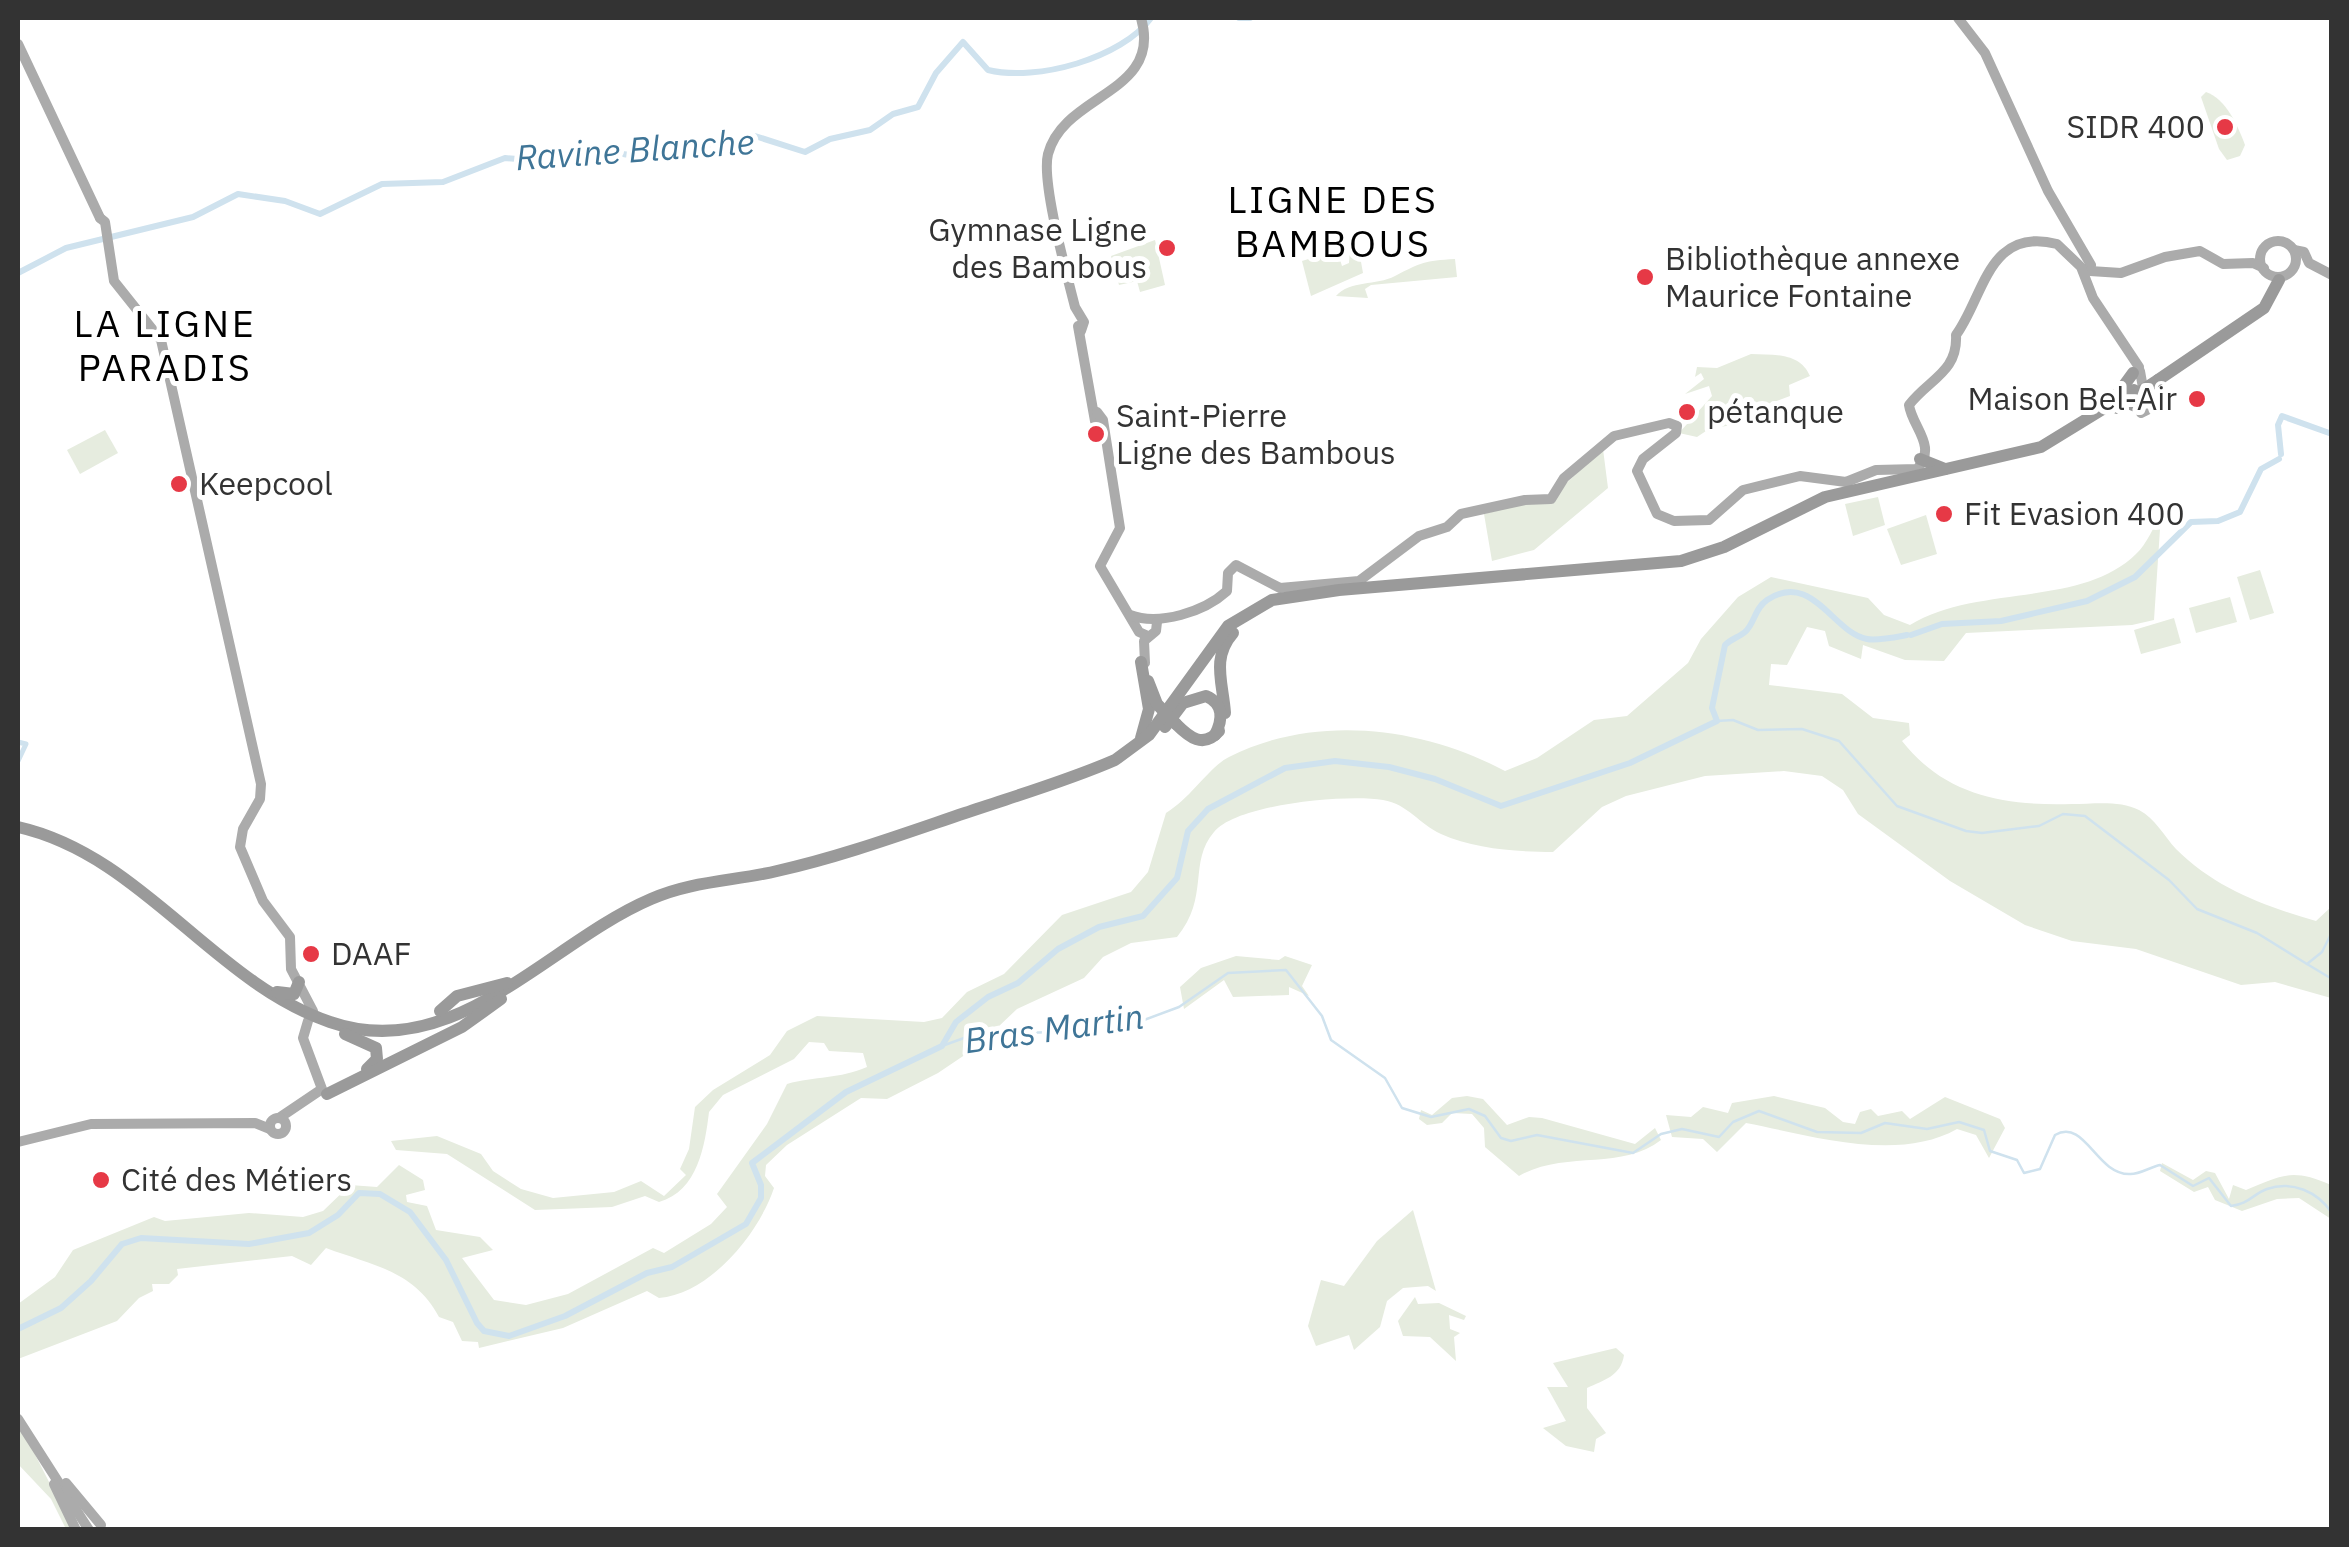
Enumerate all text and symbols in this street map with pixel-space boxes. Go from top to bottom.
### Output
place label: SIDR 400 [2067,105,2205,147]
marker: SIDR 400 [2214,116,2236,138]
water label: Ravine Blanche [514,118,756,180]
district label: LIGNE DES BAMBOUS [1228,174,1438,267]
place label: Gymnase Ligne des Bambous [928,208,1147,287]
marker: Gymnase Ligne des Bambous [1156,237,1178,259]
place label: Bibliothèque annexe Maurice Fontaine [1665,237,1960,316]
marker: Bibliothèque annexe Maurice Fontaine [1634,266,1656,288]
district label: LA LIGNE PARADIS [74,298,256,391]
place label: Maison Bel-Air [1967,377,2177,419]
marker: Maison Bel-Air [2186,388,2208,410]
place label: pétanque [1707,390,1844,432]
place label: Saint-Pierre Ligne des Bambous [1116,394,1396,473]
marker: pétanque [1676,401,1698,423]
marker: Saint-Pierre Ligne des Bambous [1085,423,1107,445]
place label: Keepcool [199,462,333,504]
marker: Keepcool [168,473,190,495]
place label: Fit Evasion 400 [1964,492,2185,534]
marker: Fit Evasion 400 [1933,503,1955,525]
place label: DAAF [331,932,411,974]
marker: DAAF [300,943,322,965]
water label: Bras Martin [961,993,1146,1063]
place label: Cité des Métiers [121,1158,352,1200]
marker: Cité des Métiers [90,1169,112,1191]

